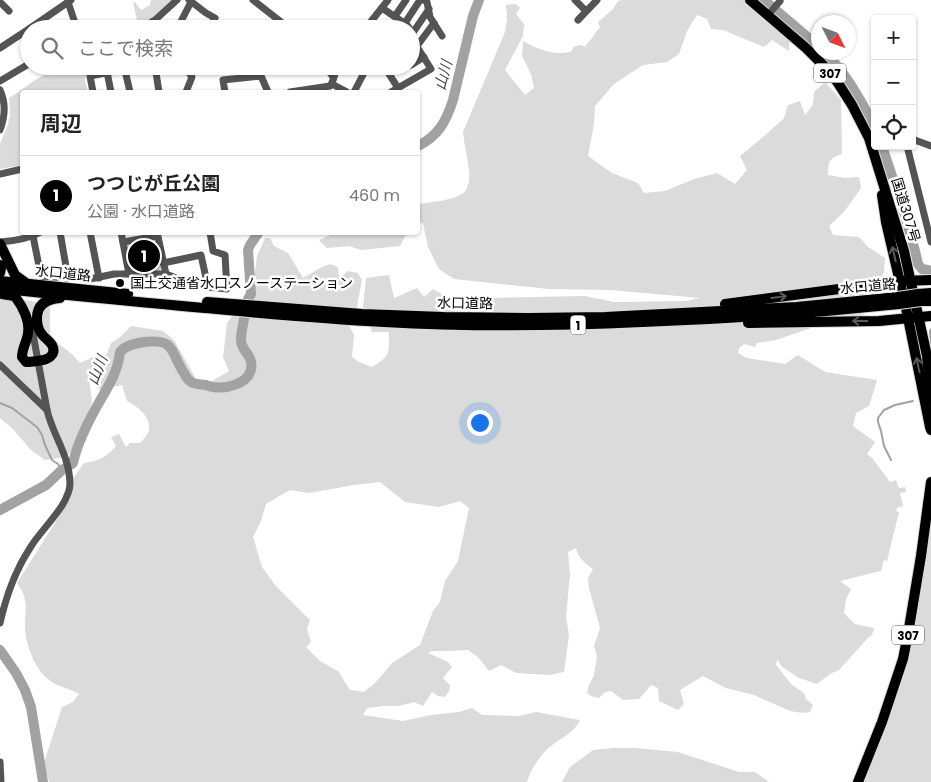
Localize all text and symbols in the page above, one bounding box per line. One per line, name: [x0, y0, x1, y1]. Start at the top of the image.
north arrow: [811, 15, 856, 60]
map controls: [871, 15, 916, 150]
button: +: [871, 15, 916, 60]
search box: [20, 20, 420, 75]
icon: search: [38, 34, 66, 62]
text: ここで検索: [78, 35, 173, 62]
water label: 山川: [429, 56, 458, 92]
button: −: [871, 60, 916, 105]
road number: 307: [814, 64, 846, 82]
button: locate: [871, 105, 916, 150]
text: 周辺: [40, 109, 82, 138]
text: つつじが丘公園: [87, 170, 220, 197]
street label: 国道307号: [887, 175, 925, 245]
text: 1: [53, 184, 59, 207]
text: 460 m: [349, 184, 400, 207]
text: 公園 · 水口道路: [87, 200, 195, 223]
pin: 1: [128, 237, 160, 275]
one-way arrow: [889, 246, 898, 262]
street label: 水口道路: [34, 260, 92, 286]
place label: 国土交通省水口スノーステーション: [130, 273, 353, 293]
street label: 水口道路: [839, 274, 897, 298]
marker: 国土交通省水口スノーステーション: [114, 277, 126, 289]
one-way arrow: [771, 292, 787, 302]
street label: 水口道路: [437, 293, 493, 313]
road number: 1: [570, 316, 586, 334]
one-way arrow: [852, 316, 868, 326]
water label: 山川: [82, 350, 113, 388]
one-way arrow: [913, 357, 922, 373]
your location: [467, 410, 493, 436]
road number: 307: [892, 626, 924, 644]

